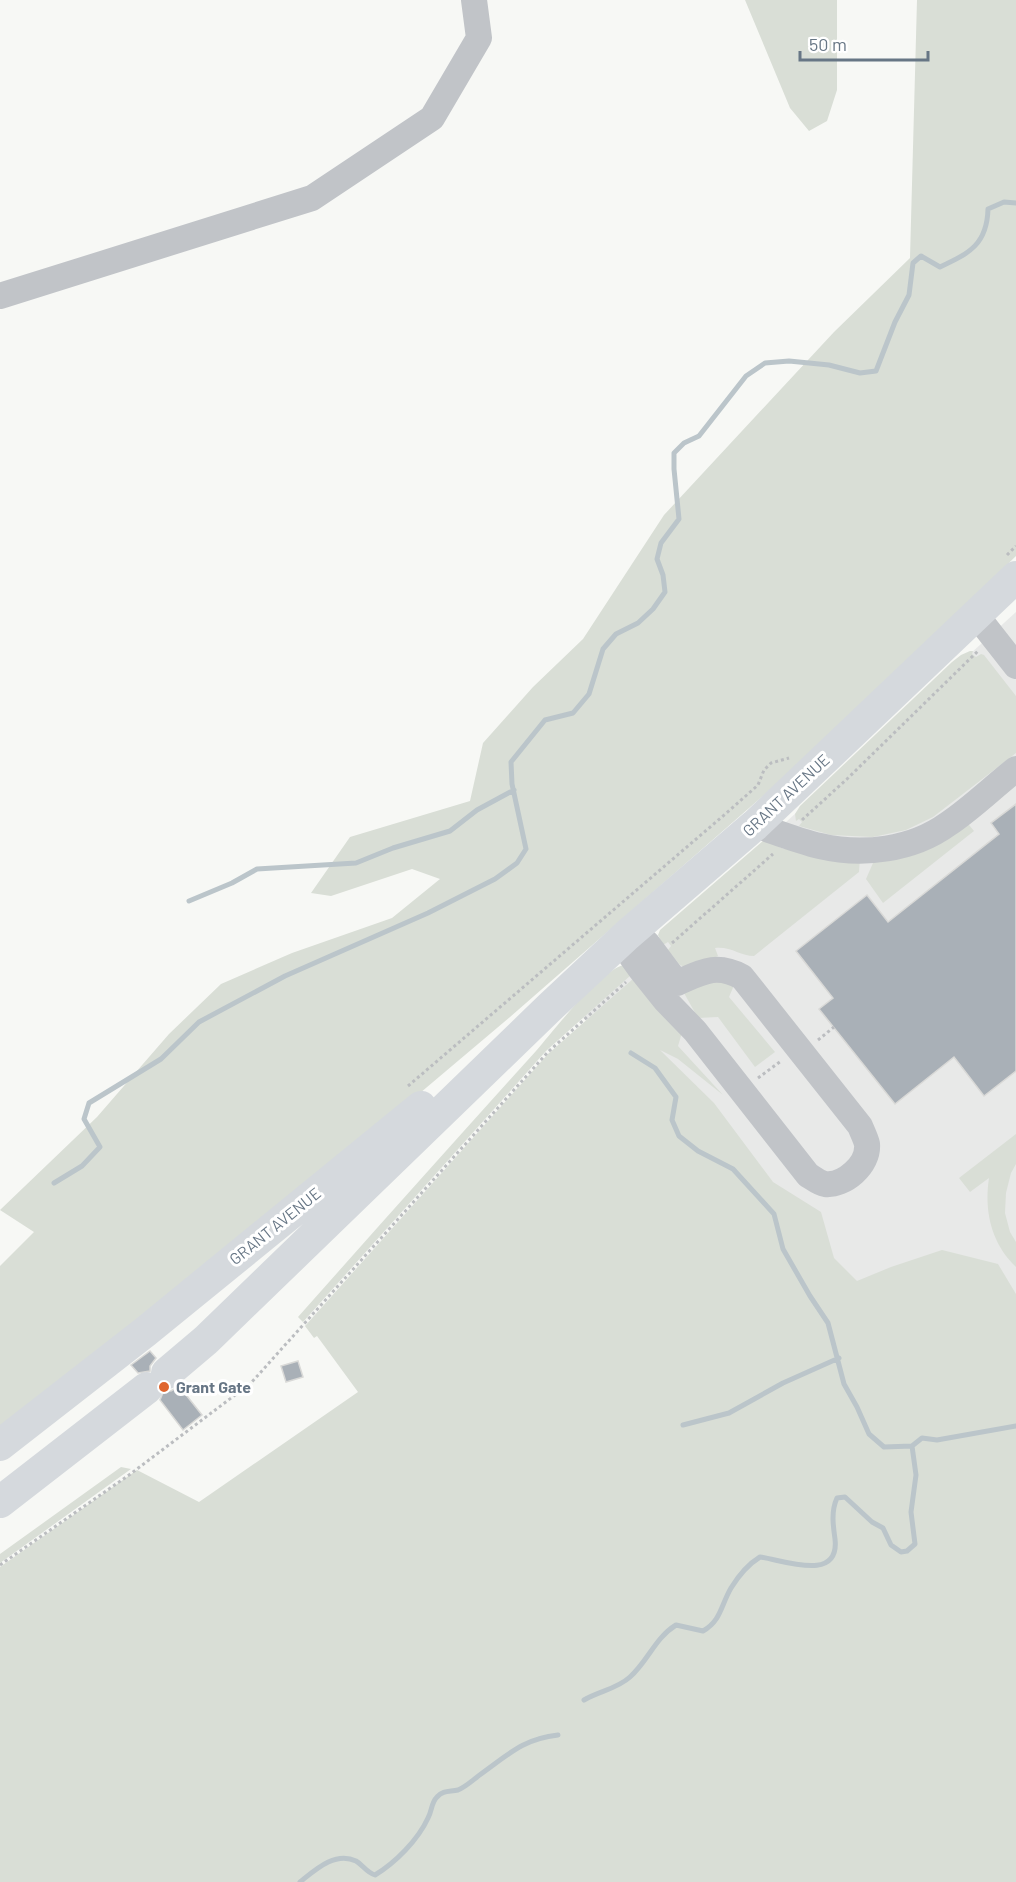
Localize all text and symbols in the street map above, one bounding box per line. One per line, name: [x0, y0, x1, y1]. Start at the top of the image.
scale bar: [800, 24, 928, 62]
text: 50 m: [809, 33, 847, 55]
street label: GRANT AVENUE: [738, 750, 833, 840]
street label: GRANT AVENUE: [225, 1183, 324, 1268]
place label: Grant Gate: [176, 1377, 251, 1396]
marker: Grant Gate: [157, 1380, 171, 1394]

